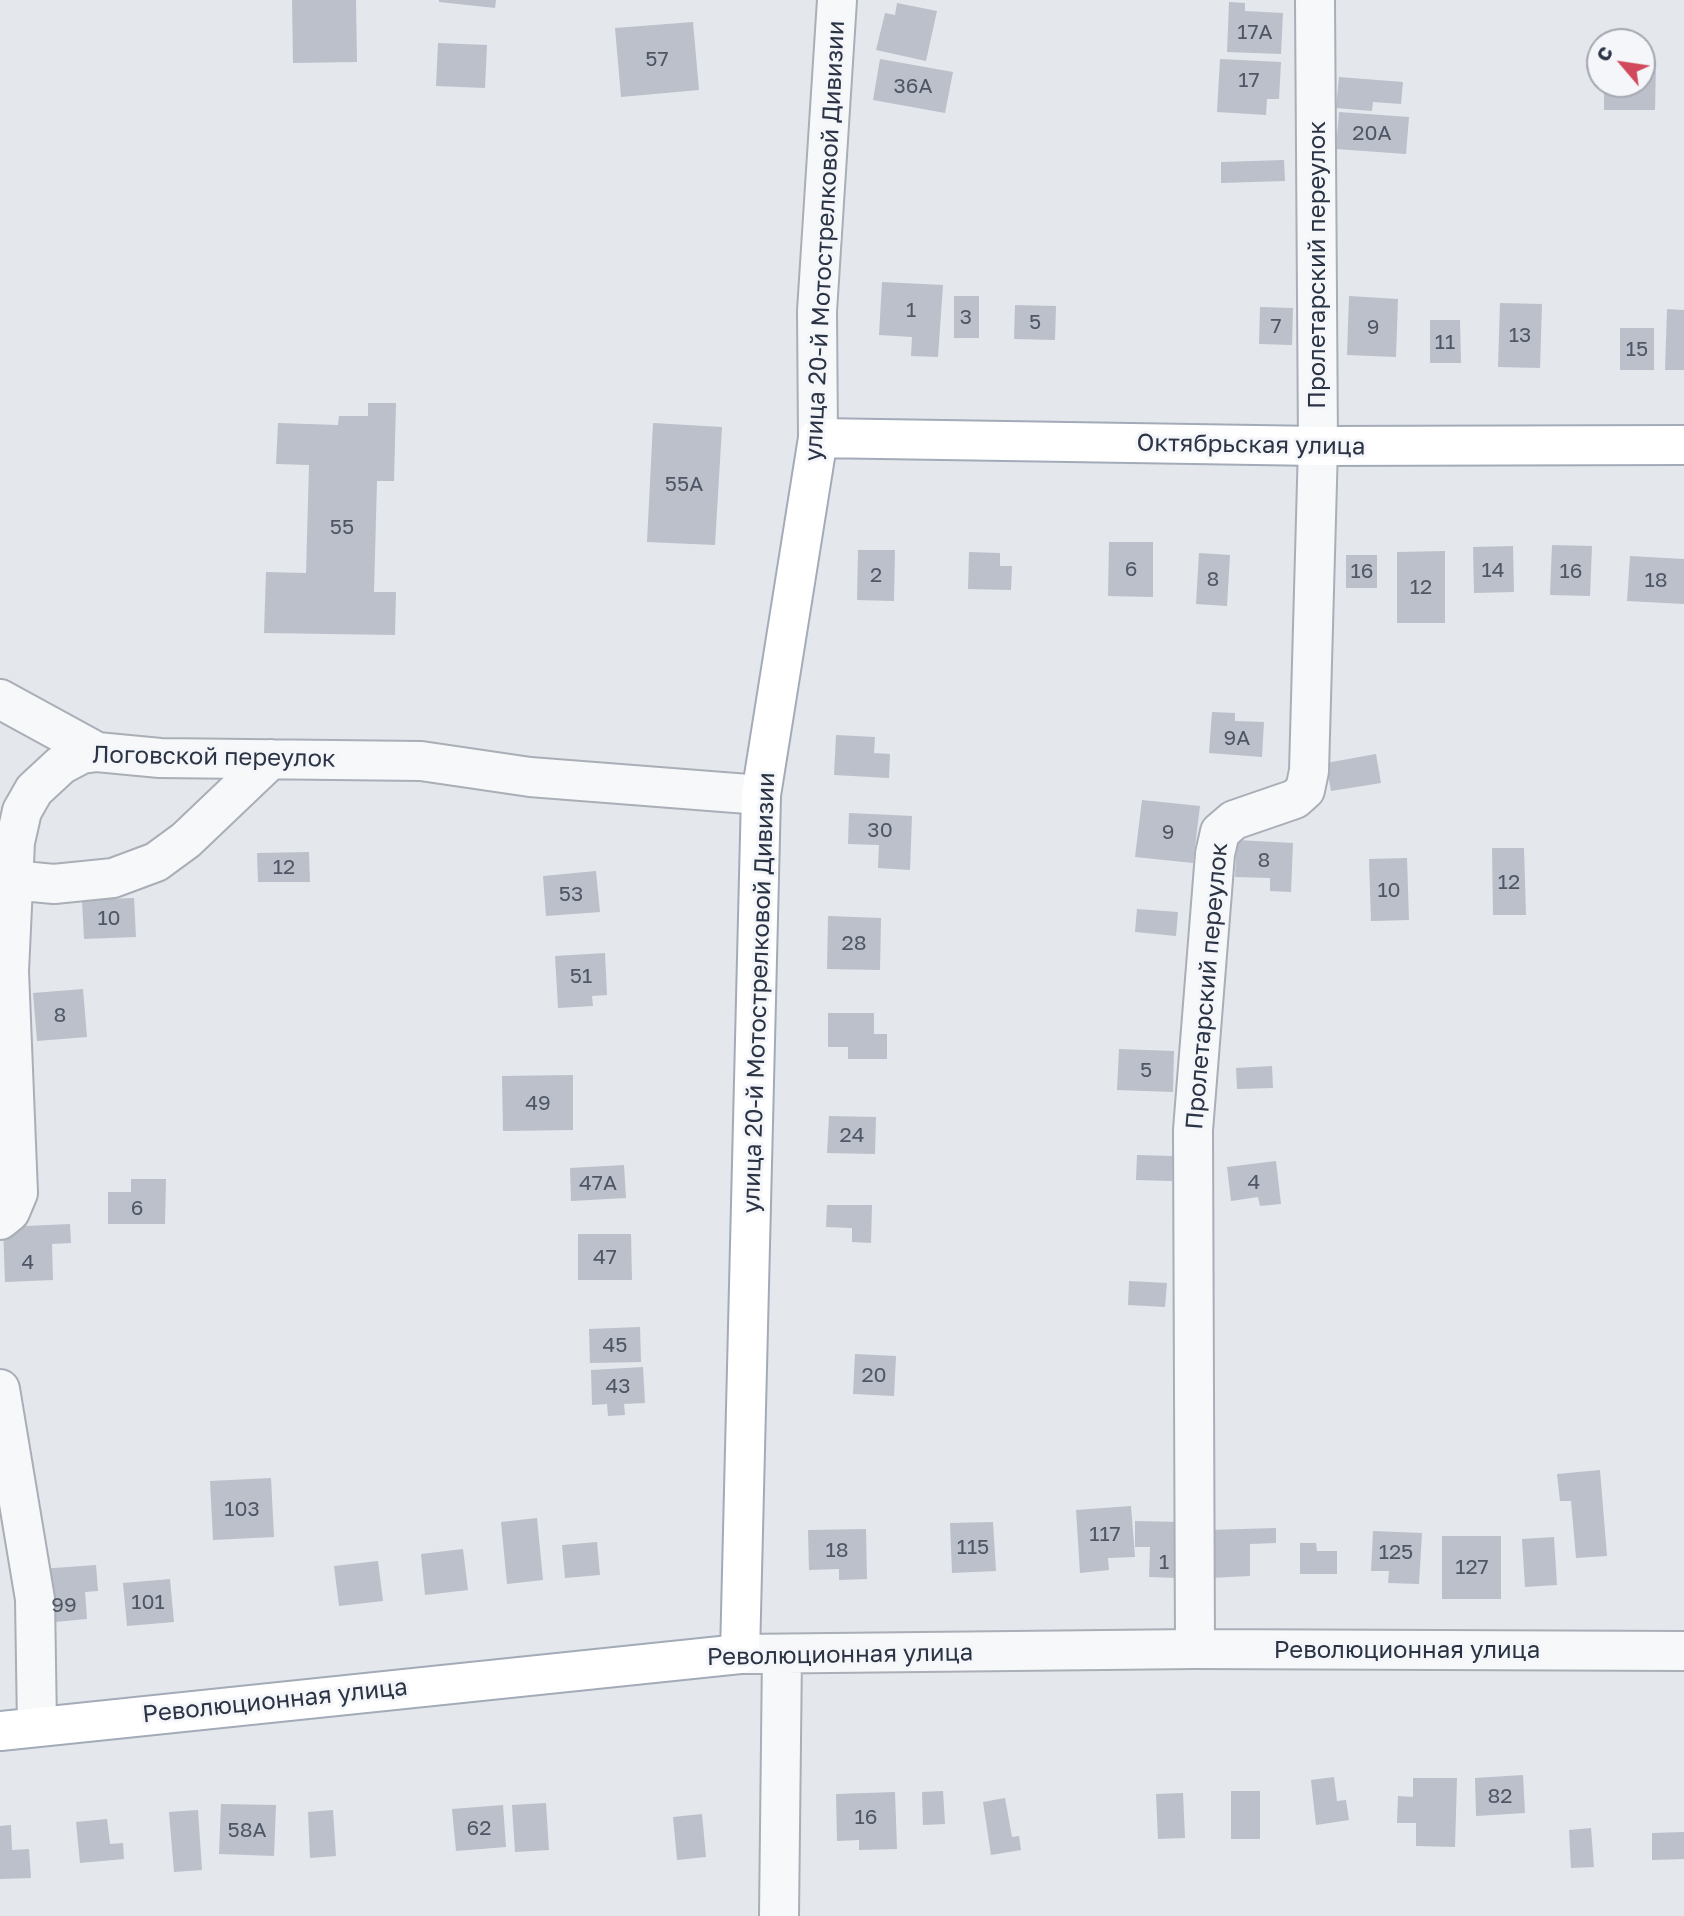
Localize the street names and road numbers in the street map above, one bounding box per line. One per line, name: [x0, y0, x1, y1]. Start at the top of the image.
street label: улица 20-й Мотострелковой Дивизии: [799, 20, 851, 462]
street label: Пролетарский переулок: [1303, 121, 1331, 409]
street label: Октябрьская улица: [1136, 429, 1366, 461]
street label: Логовской переулок: [92, 740, 336, 774]
street label: улица 20-й Мотострелковой Дивизии: [737, 772, 781, 1214]
street label: Пролетарский переулок: [1180, 841, 1234, 1131]
street label: Революционная улица: [1274, 1636, 1540, 1664]
street label: Революционная улица: [707, 1638, 973, 1672]
street label: Революционная улица: [141, 1673, 409, 1729]

